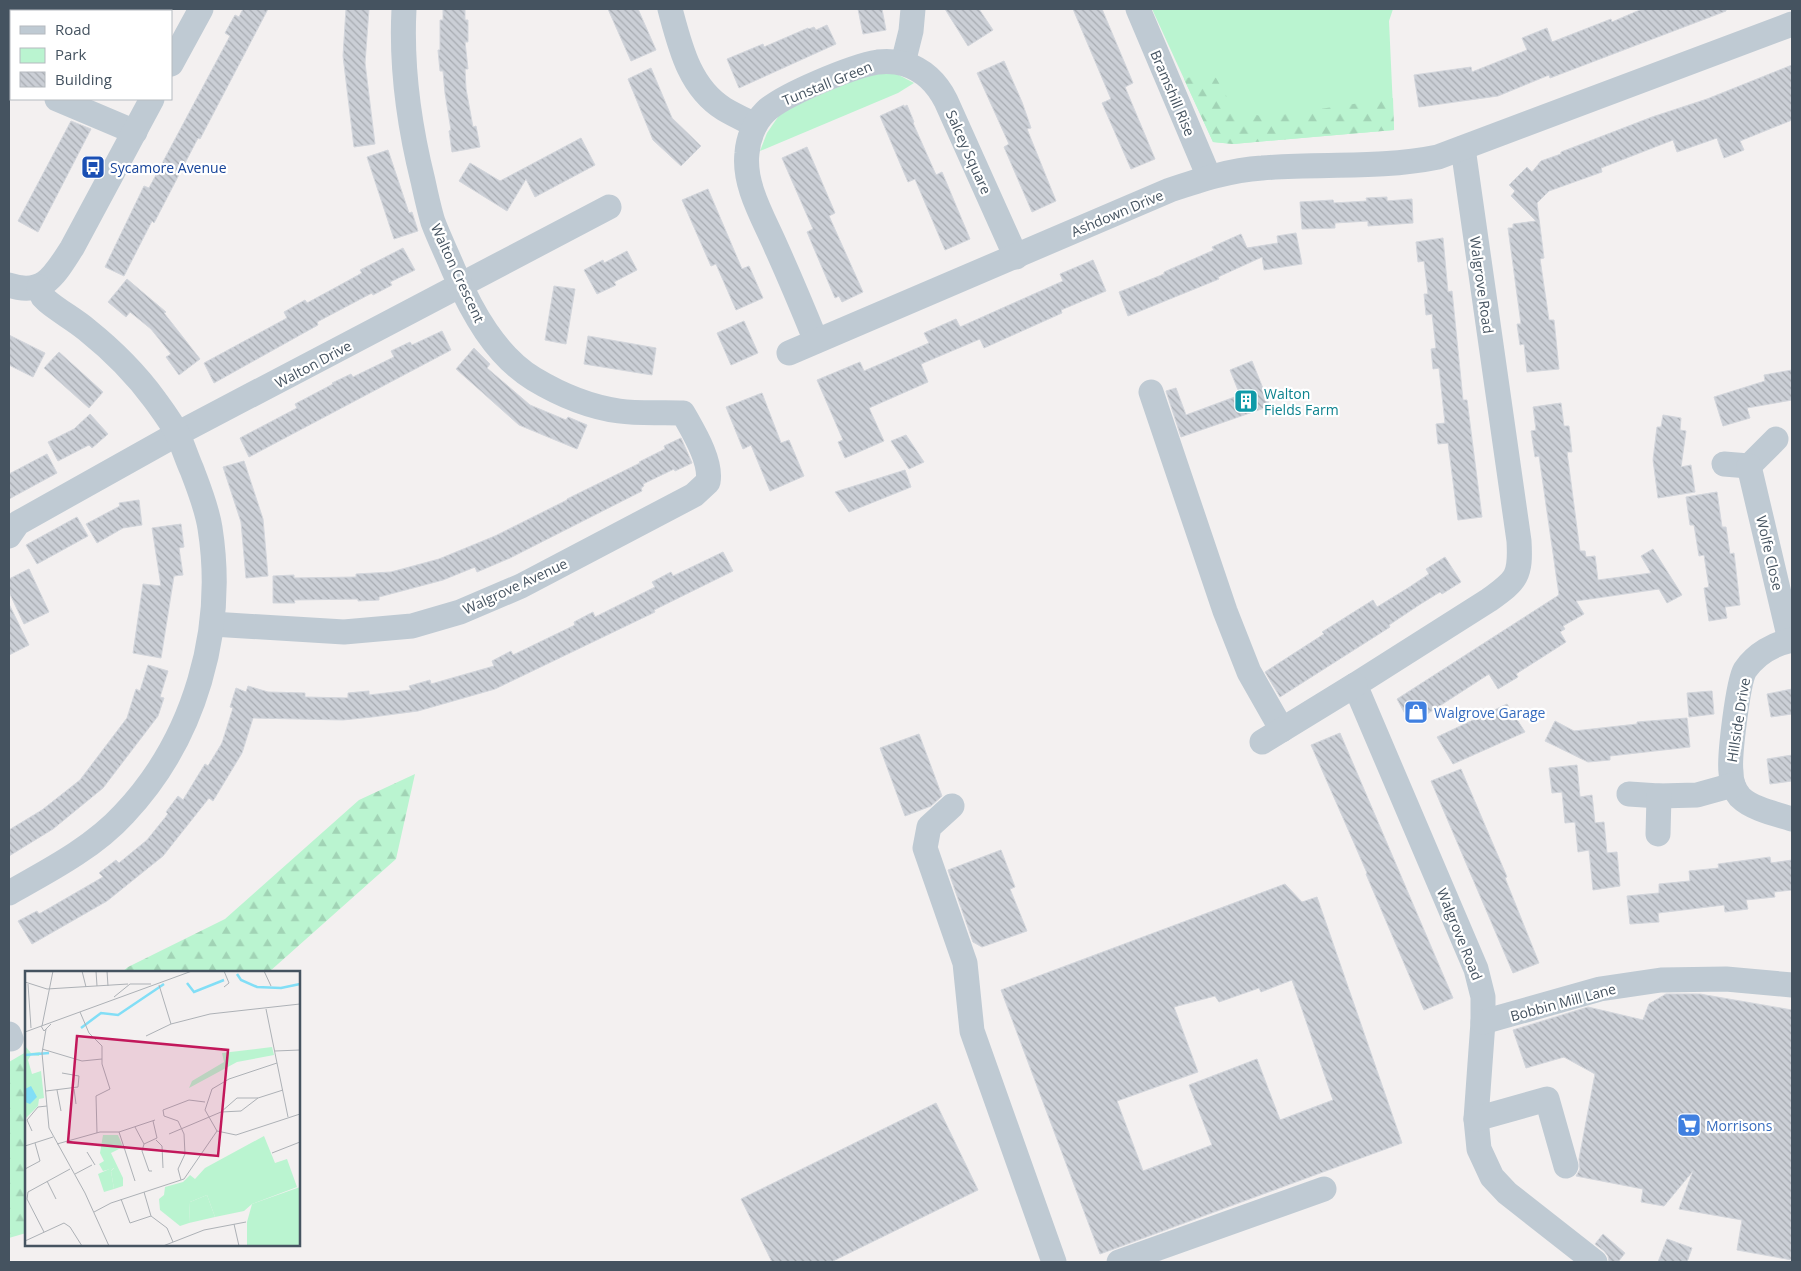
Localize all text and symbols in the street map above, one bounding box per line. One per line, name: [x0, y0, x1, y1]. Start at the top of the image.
legend: [10, 10, 172, 100]
text: Road: [55, 19, 91, 39]
text: Park: [55, 44, 86, 64]
street label: Bramshill Rise: [1146, 47, 1200, 139]
street label: Tunstall Green: [779, 56, 875, 110]
text: Building: [55, 69, 112, 89]
street label: Salcey Square: [942, 107, 996, 197]
bus stop icon: Sycamore Avenue: [80, 154, 106, 180]
place label: Sycamore Avenue: [110, 158, 227, 177]
street label: Ashdown Drive: [1068, 185, 1166, 241]
street label: Walton Crescent: [427, 220, 489, 326]
street label: Walgrove Road: [1466, 235, 1498, 335]
street label: Walton Drive: [271, 336, 355, 392]
place label: Walton Fields Farm: [1264, 384, 1339, 419]
building icon: Walton Fields Farm: [1233, 388, 1259, 414]
street label: Wolfe Close: [1752, 514, 1788, 592]
street label: Walgrove Avenue: [460, 553, 570, 619]
street label: Hillside Drive: [1722, 676, 1754, 764]
shop icon: Walgrove Garage: [1403, 699, 1429, 725]
place label: Walgrove Garage: [1434, 703, 1546, 722]
street label: Walgrove Road: [1433, 885, 1487, 983]
inset map: [25, 971, 300, 1246]
street label: Bobbin Mill Lane: [1508, 979, 1618, 1025]
supermarket icon: Morrisons: [1676, 1112, 1702, 1138]
place label: Morrisons: [1706, 1116, 1773, 1135]

